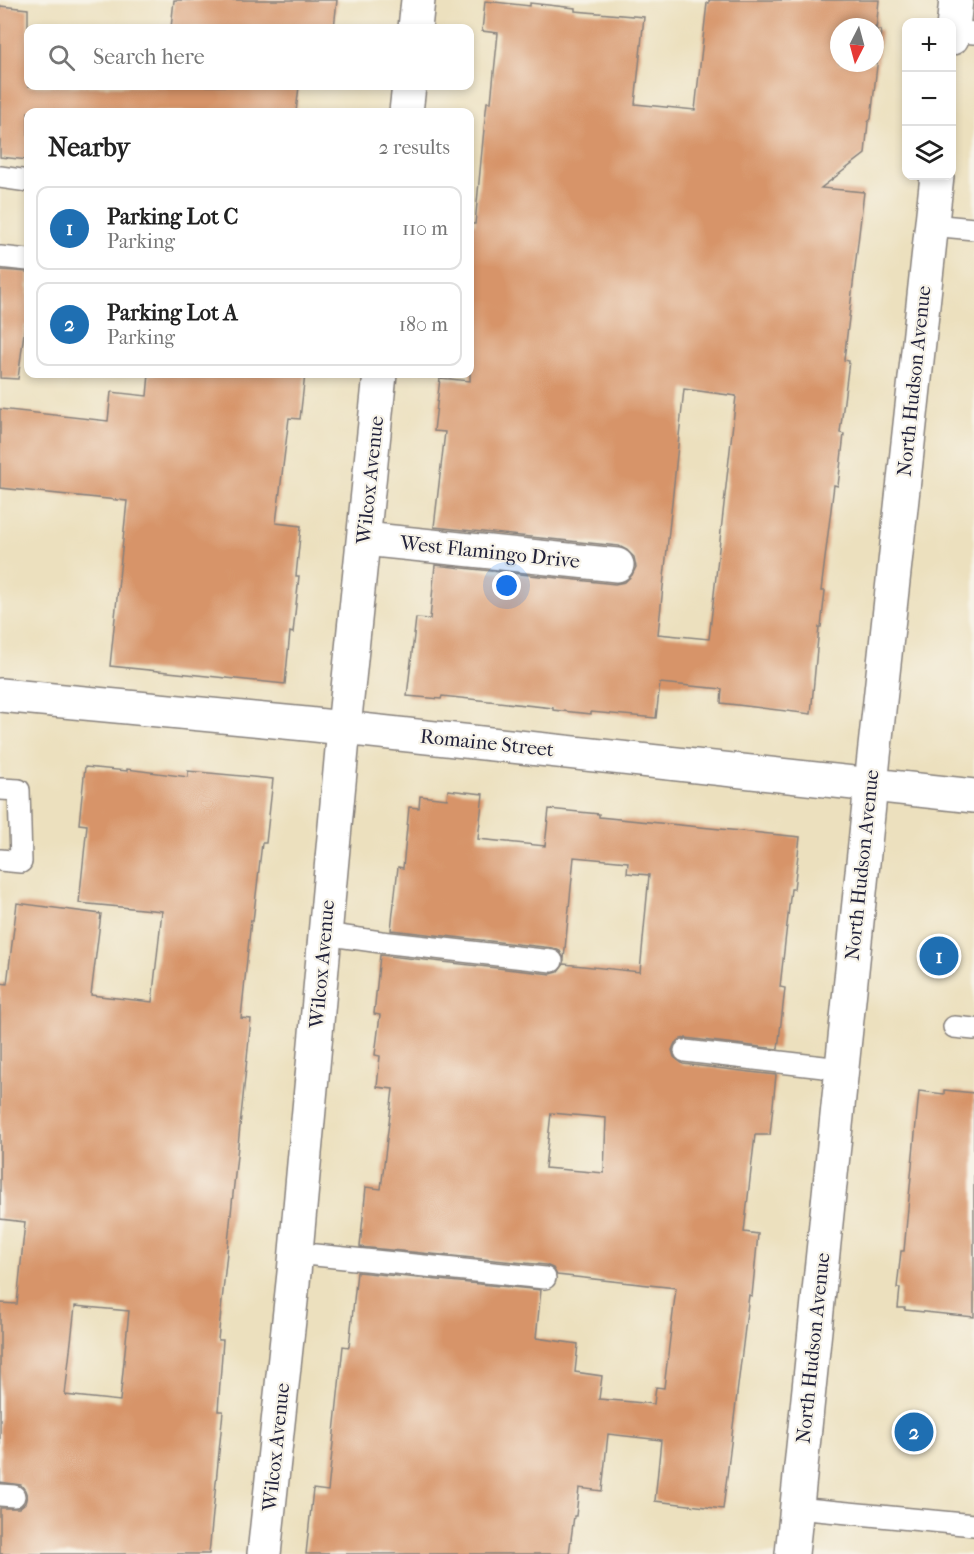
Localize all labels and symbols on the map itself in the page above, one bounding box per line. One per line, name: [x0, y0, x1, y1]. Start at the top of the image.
north arrow: [830, 18, 884, 72]
street label: North Hudson Avenue: [893, 284, 935, 478]
street label: Wilcox Avenue: [352, 415, 388, 546]
street label: West Flamingo Drive: [398, 531, 581, 573]
your location: [492, 571, 521, 600]
street label: Romaine Street: [419, 725, 555, 761]
street label: North Hudson Avenue: [841, 768, 883, 962]
street label: Wilcox Avenue: [305, 899, 339, 1030]
pin: 1: [920, 934, 958, 978]
street label: North Hudson Avenue: [792, 1251, 834, 1445]
street label: Wilcox Avenue: [258, 1382, 294, 1513]
pin: 2: [894, 1410, 934, 1454]

